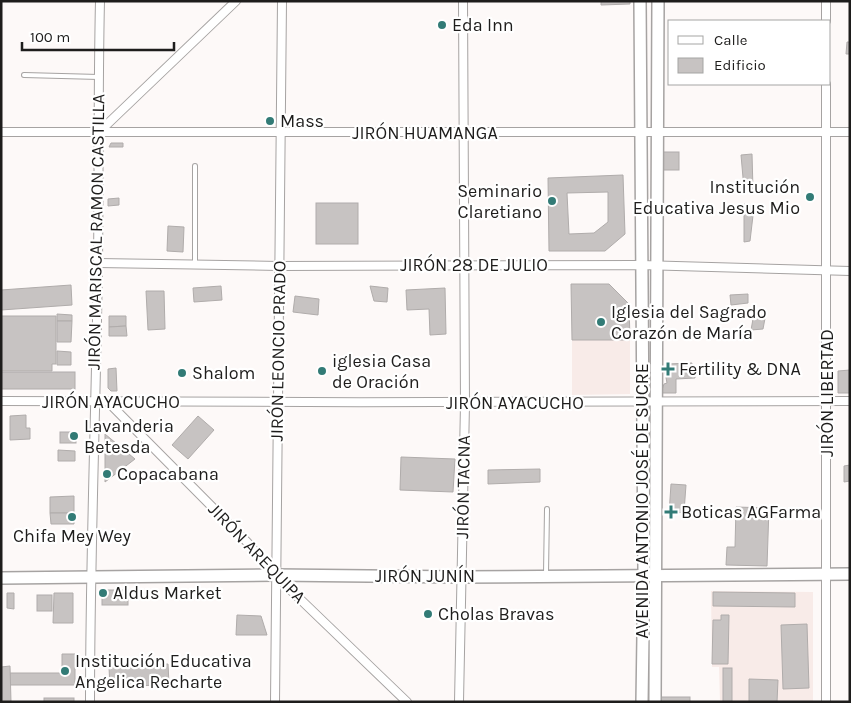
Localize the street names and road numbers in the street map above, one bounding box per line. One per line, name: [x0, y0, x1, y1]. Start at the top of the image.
street label: JIRÓN MARISCAL RAMON CASTILLA: [82, 94, 109, 370]
street label: JIRÓN HUAMANGA: [352, 121, 498, 144]
street label: JIRÓN 28 DE JULIO: [400, 253, 548, 276]
street label: JIRÓN LEONCIO PRADO: [264, 260, 291, 442]
street label: JIRÓN LIBERTAD: [815, 329, 838, 457]
street label: AVENIDA ANTONIO JOSÉ DE SUCRE: [630, 363, 653, 639]
street label: JIRÓN AYACUCHO: [42, 390, 180, 413]
street label: JIRÓN AYACUCHO: [446, 391, 584, 414]
street label: JIRÓN TACNA: [450, 435, 475, 539]
street label: JIRÓN AREQUIPA: [204, 497, 311, 608]
street label: JIRÓN JUNÍN: [375, 564, 475, 587]

